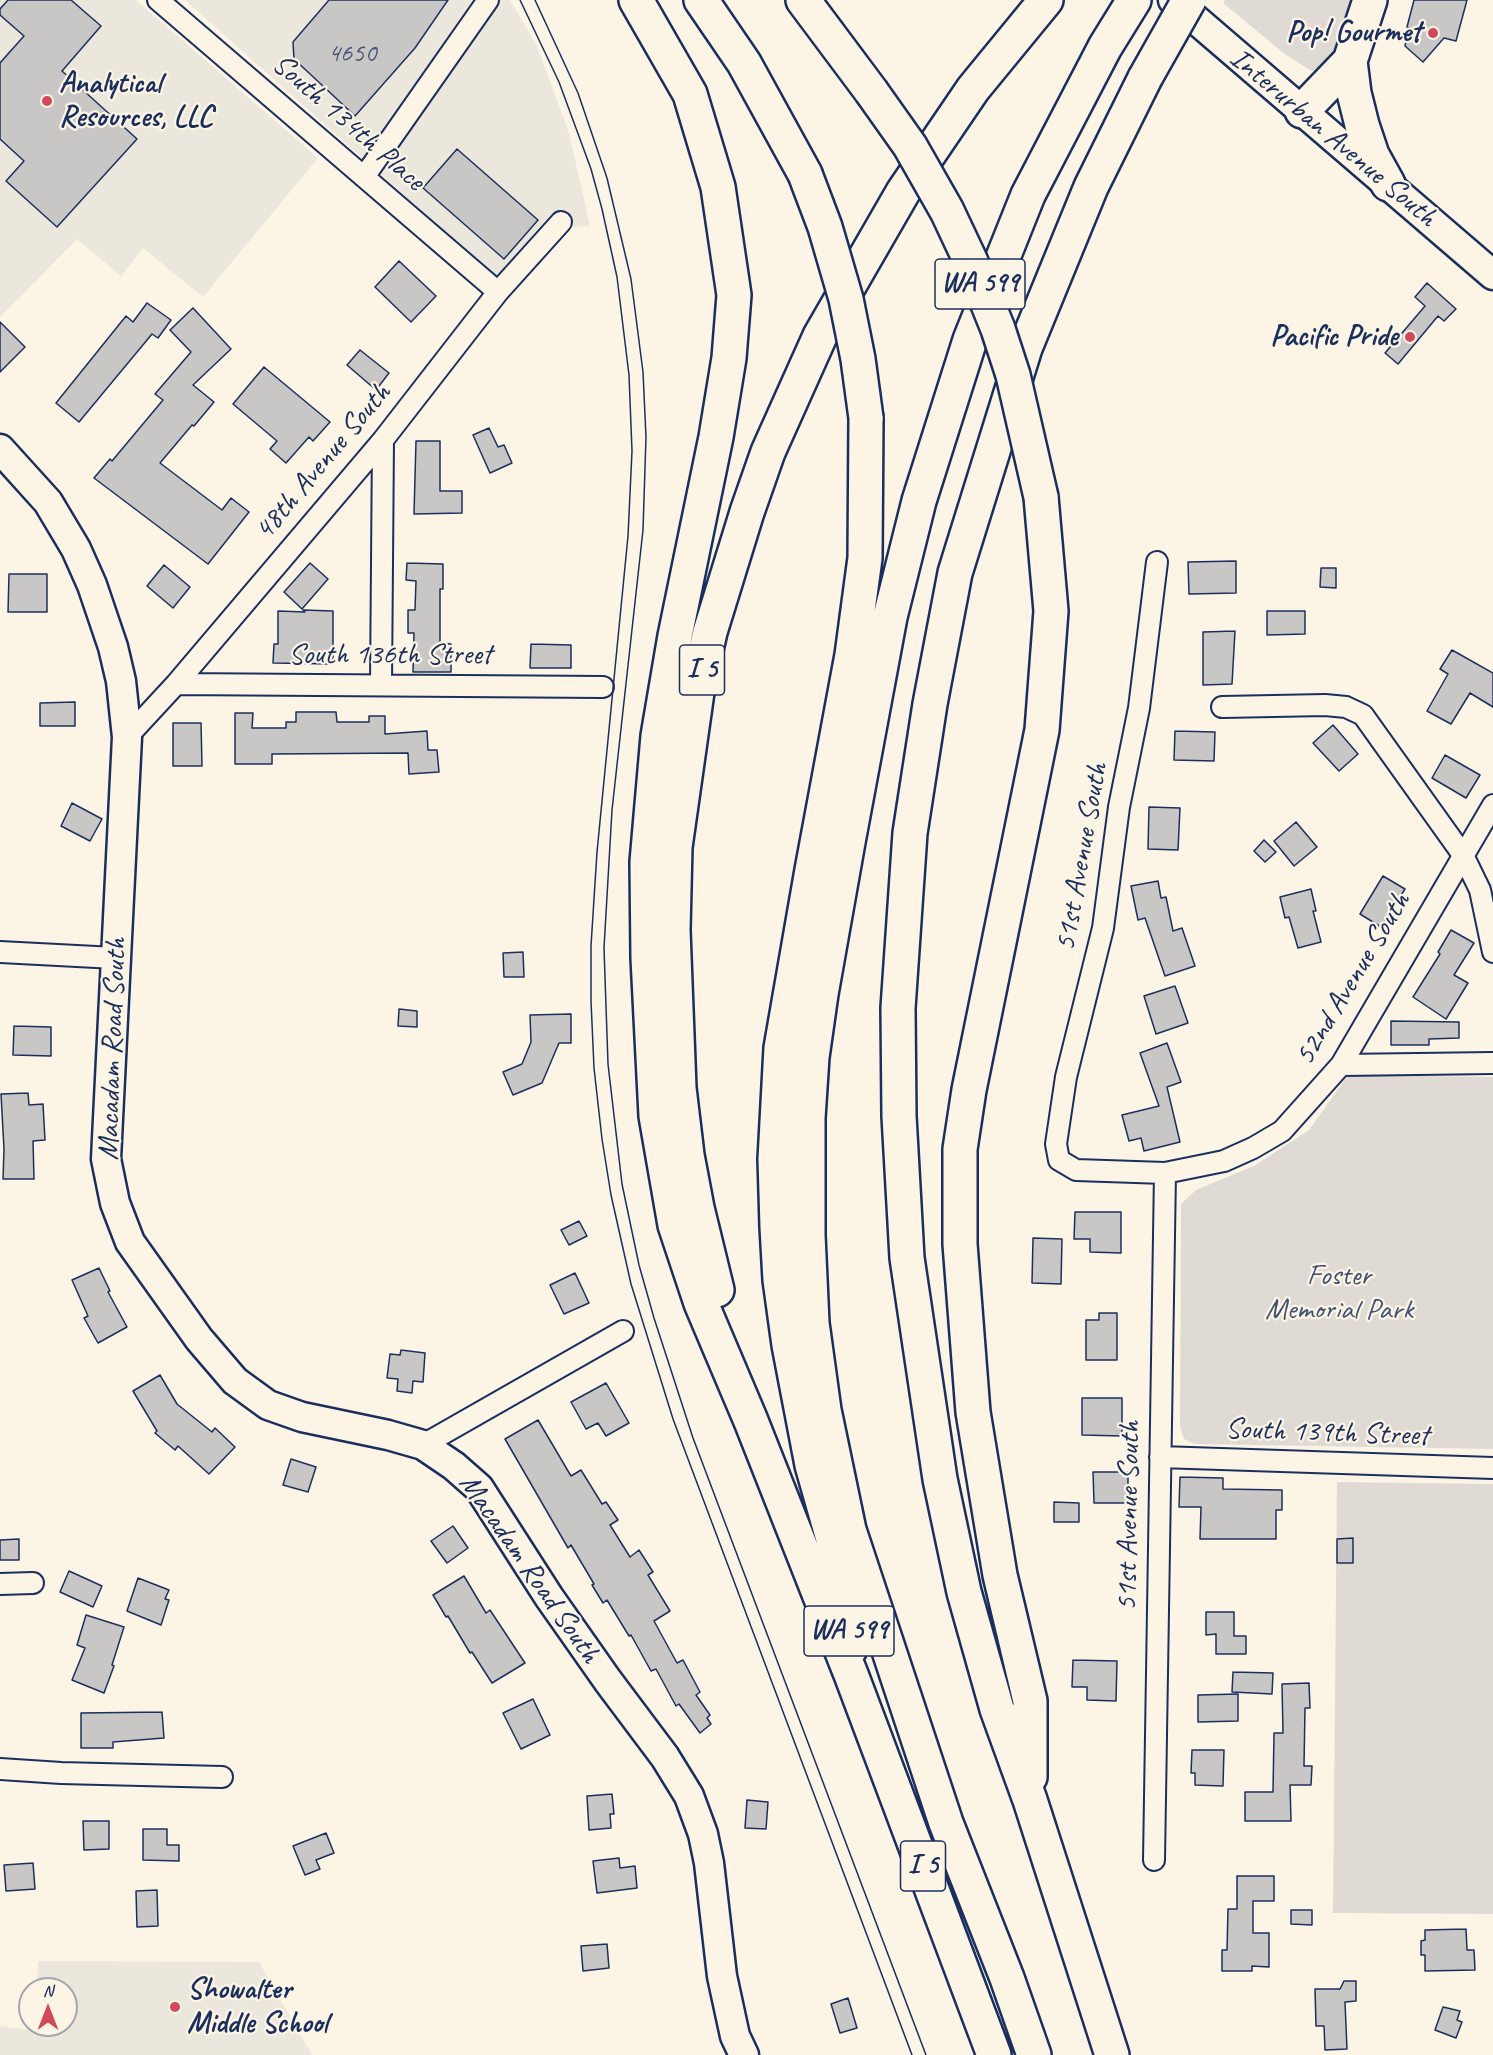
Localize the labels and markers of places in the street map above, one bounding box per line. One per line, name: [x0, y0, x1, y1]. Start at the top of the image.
place label: Pop! Gourmet: [1286, 15, 1421, 51]
marker: Pop! Gourmet: [1426, 26, 1440, 40]
place label: Analytical Resources, LLC: [59, 66, 213, 136]
marker: Analytical Resources, LLC: [40, 94, 54, 108]
place label: Pacific Pride: [1270, 319, 1398, 355]
marker: Pacific Pride: [1403, 330, 1417, 344]
place label: Showalter Middle School: [187, 1972, 328, 2042]
marker: Showalter Middle School: [168, 2000, 182, 2014]

